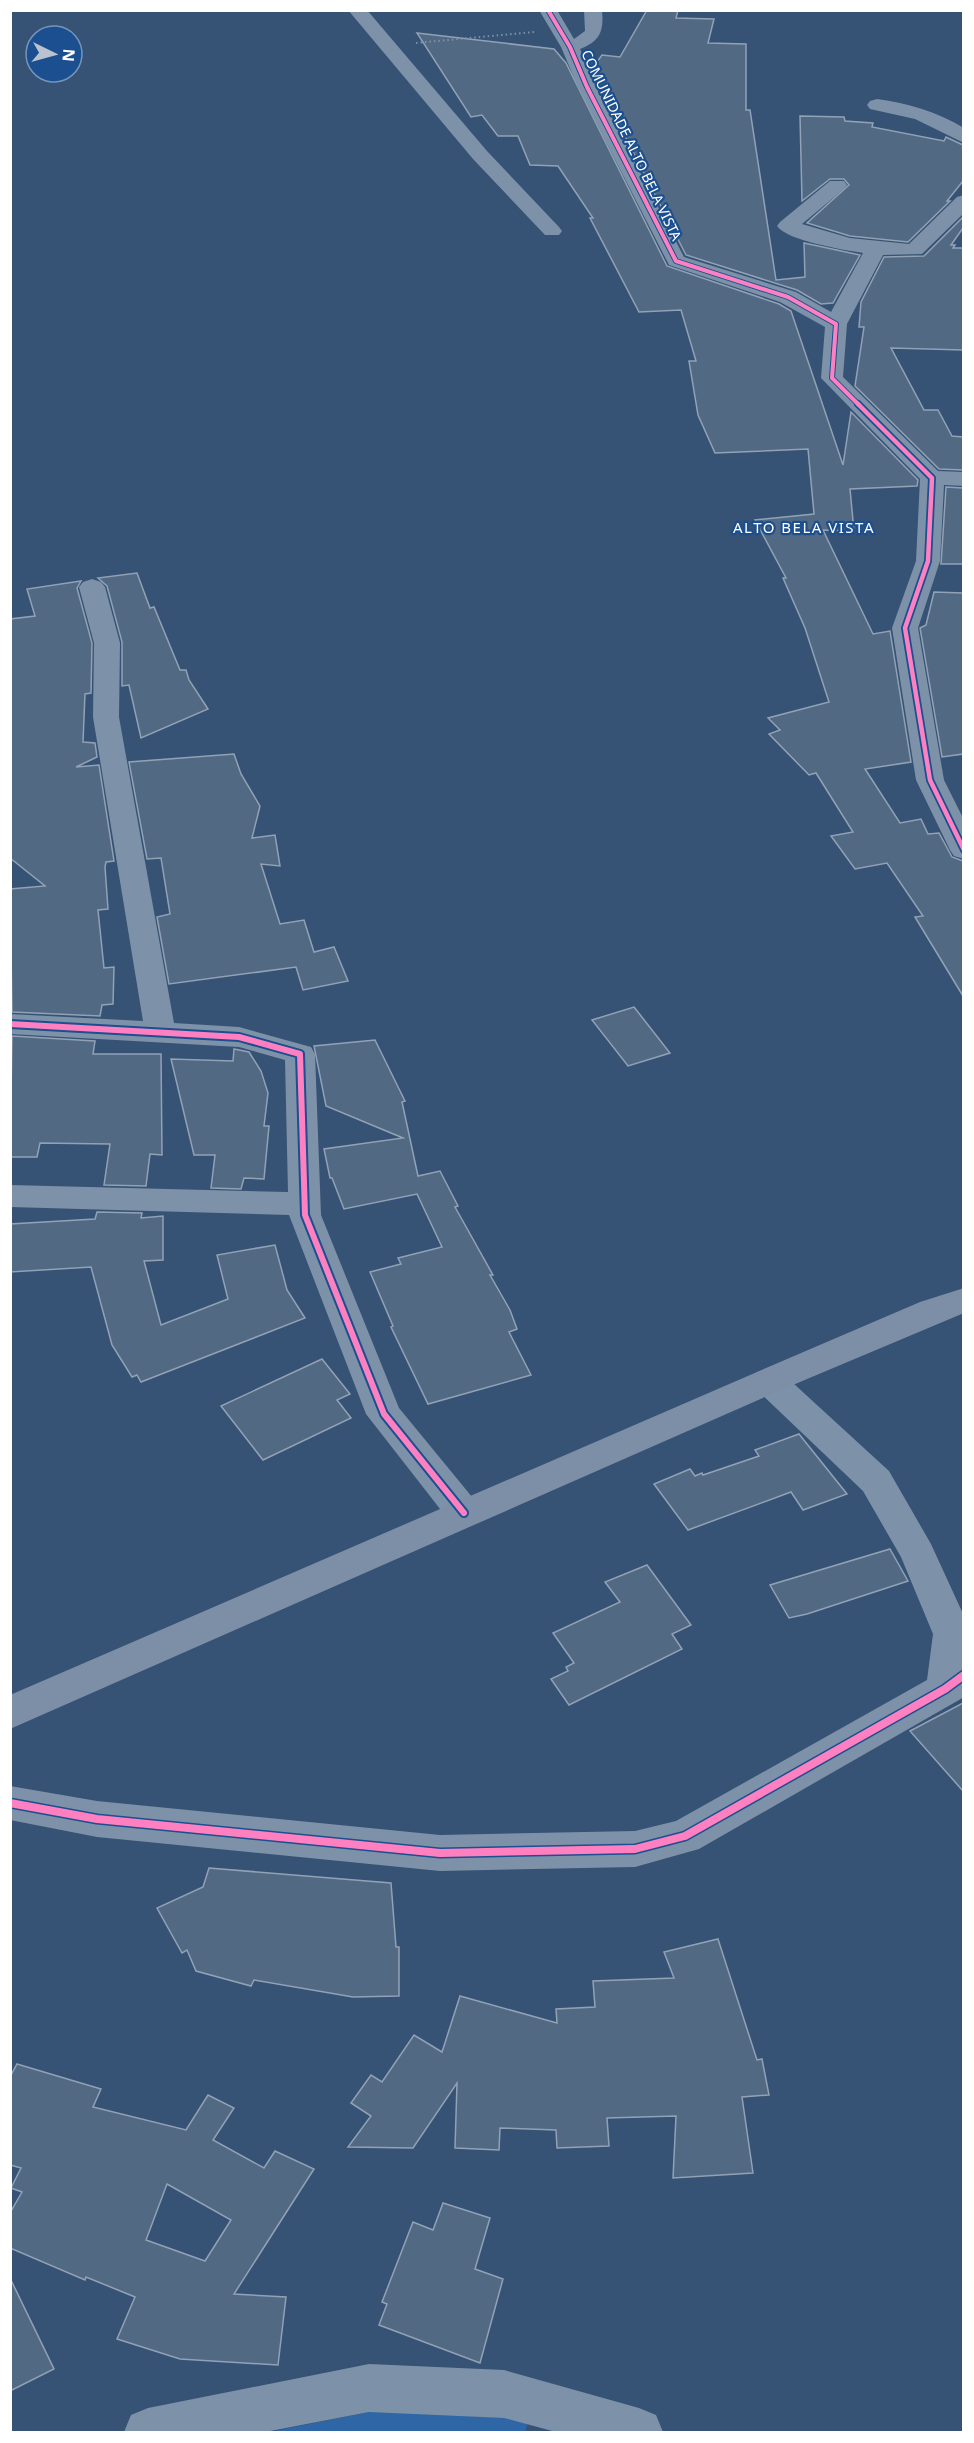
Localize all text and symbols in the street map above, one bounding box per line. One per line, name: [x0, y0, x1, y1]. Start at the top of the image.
north arrow: [24, 24, 84, 84]
street label: COMUNIDADE ALTO BELA VISTA: [577, 47, 687, 243]
text: N: [57, 48, 80, 63]
district label: ALTO BELA VISTA: [733, 517, 875, 537]

